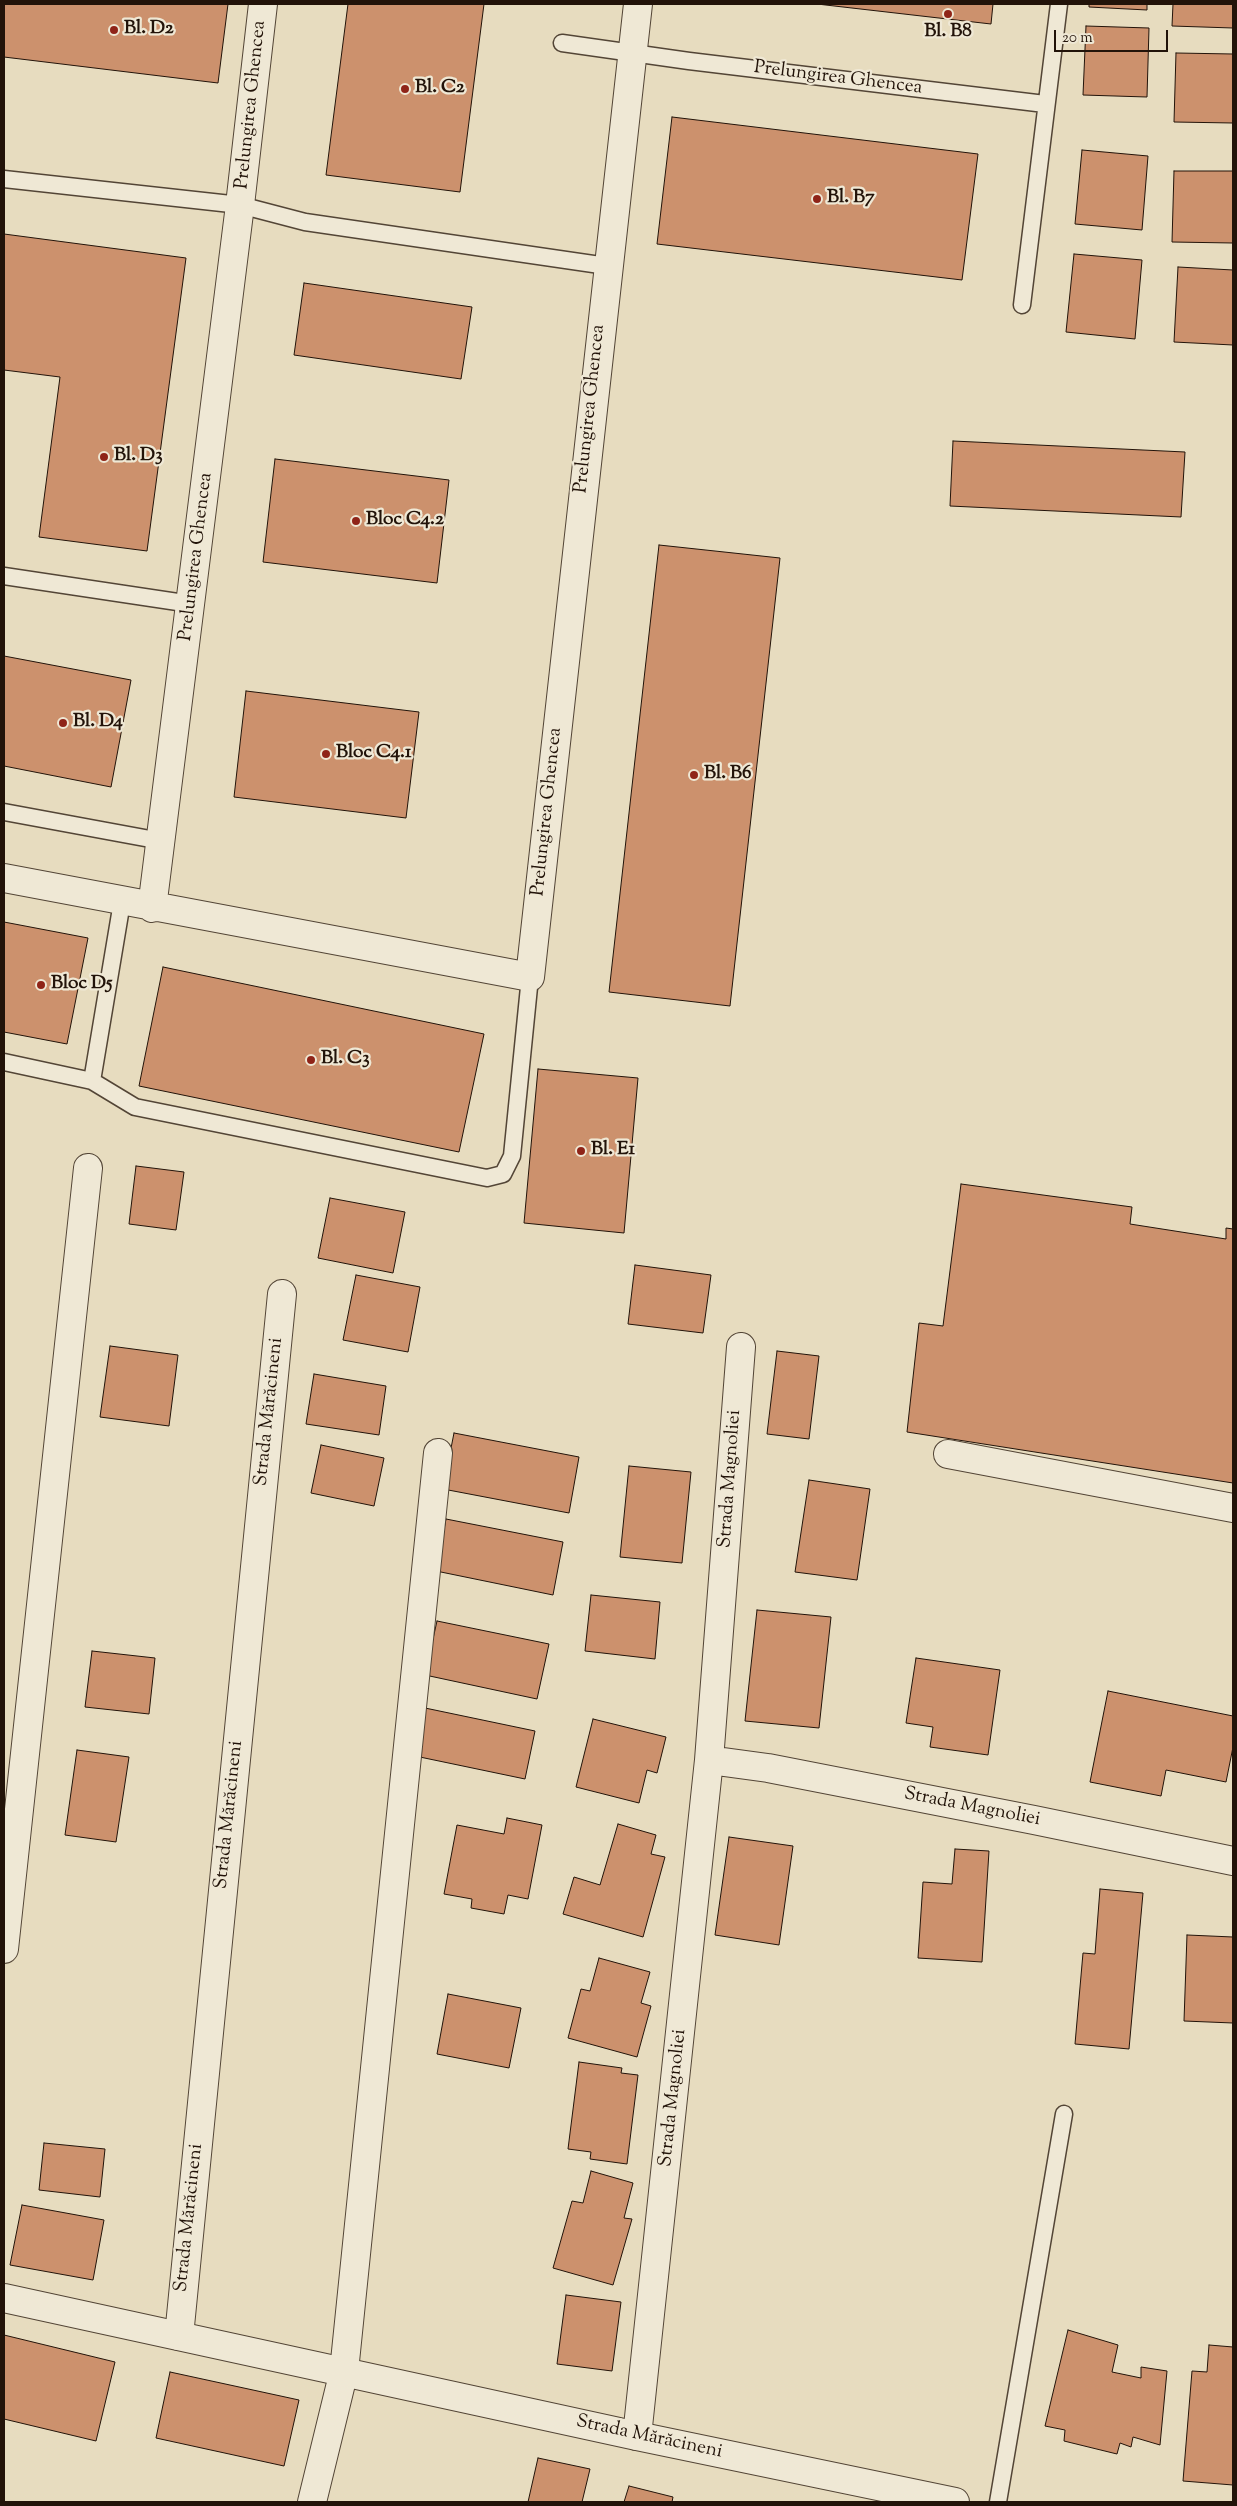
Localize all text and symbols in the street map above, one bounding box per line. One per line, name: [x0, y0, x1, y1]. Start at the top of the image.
marker: Bl. B8: [942, 8, 954, 20]
place label: Bl. D2: [124, 19, 174, 41]
street label: Prelungirea Ghencea: [232, 20, 272, 190]
scale bar: [1057, 20, 1171, 52]
place label: Bl. B8: [924, 22, 972, 44]
marker: Bl. D2: [108, 24, 120, 36]
text: 20 m: [1062, 28, 1093, 49]
street label: Prelungirea Ghencea: [753, 57, 923, 101]
place label: Bl. C2: [415, 78, 465, 100]
marker: Bl. C2: [399, 83, 411, 95]
place label: Bl. B7: [827, 188, 874, 210]
marker: Bl. B7: [811, 193, 823, 205]
street label: Prelungirea Ghencea: [571, 324, 611, 494]
place label: Bl. D3: [114, 446, 163, 468]
marker: Bl. D3: [98, 451, 110, 463]
street label: Prelungirea Ghencea: [175, 472, 219, 642]
place label: Bloc C4.2: [366, 510, 444, 532]
marker: Bloc C4.2: [350, 515, 362, 527]
place label: Bl. D4: [73, 712, 123, 734]
marker: Bl. D4: [57, 717, 69, 729]
street label: Prelungirea Ghencea: [528, 727, 568, 897]
place label: Bloc C4.1: [336, 743, 411, 765]
marker: Bloc C4.1: [320, 748, 332, 760]
place label: Bl. B6: [704, 764, 751, 786]
marker: Bl. B6: [688, 769, 700, 781]
place label: Bloc D5: [51, 974, 113, 996]
marker: Bloc D5: [35, 979, 47, 991]
place label: Bl. C3: [321, 1049, 370, 1071]
marker: Bl. C3: [305, 1054, 317, 1066]
place label: Bl. E1: [591, 1140, 635, 1162]
marker: Bl. E1: [575, 1145, 587, 1157]
street label: Strada Mărăcineni: [251, 1337, 289, 1487]
street label: Strada Magnoliei: [715, 1409, 747, 1549]
street label: Strada Mărăcineni: [211, 1740, 249, 1890]
street label: Strada Magnoliei: [902, 1784, 1042, 1832]
street label: Strada Magnoliei: [655, 2028, 693, 2168]
street label: Strada Mărăcineni: [171, 2143, 209, 2293]
street label: Strada Mărăcineni: [574, 2411, 724, 2465]

